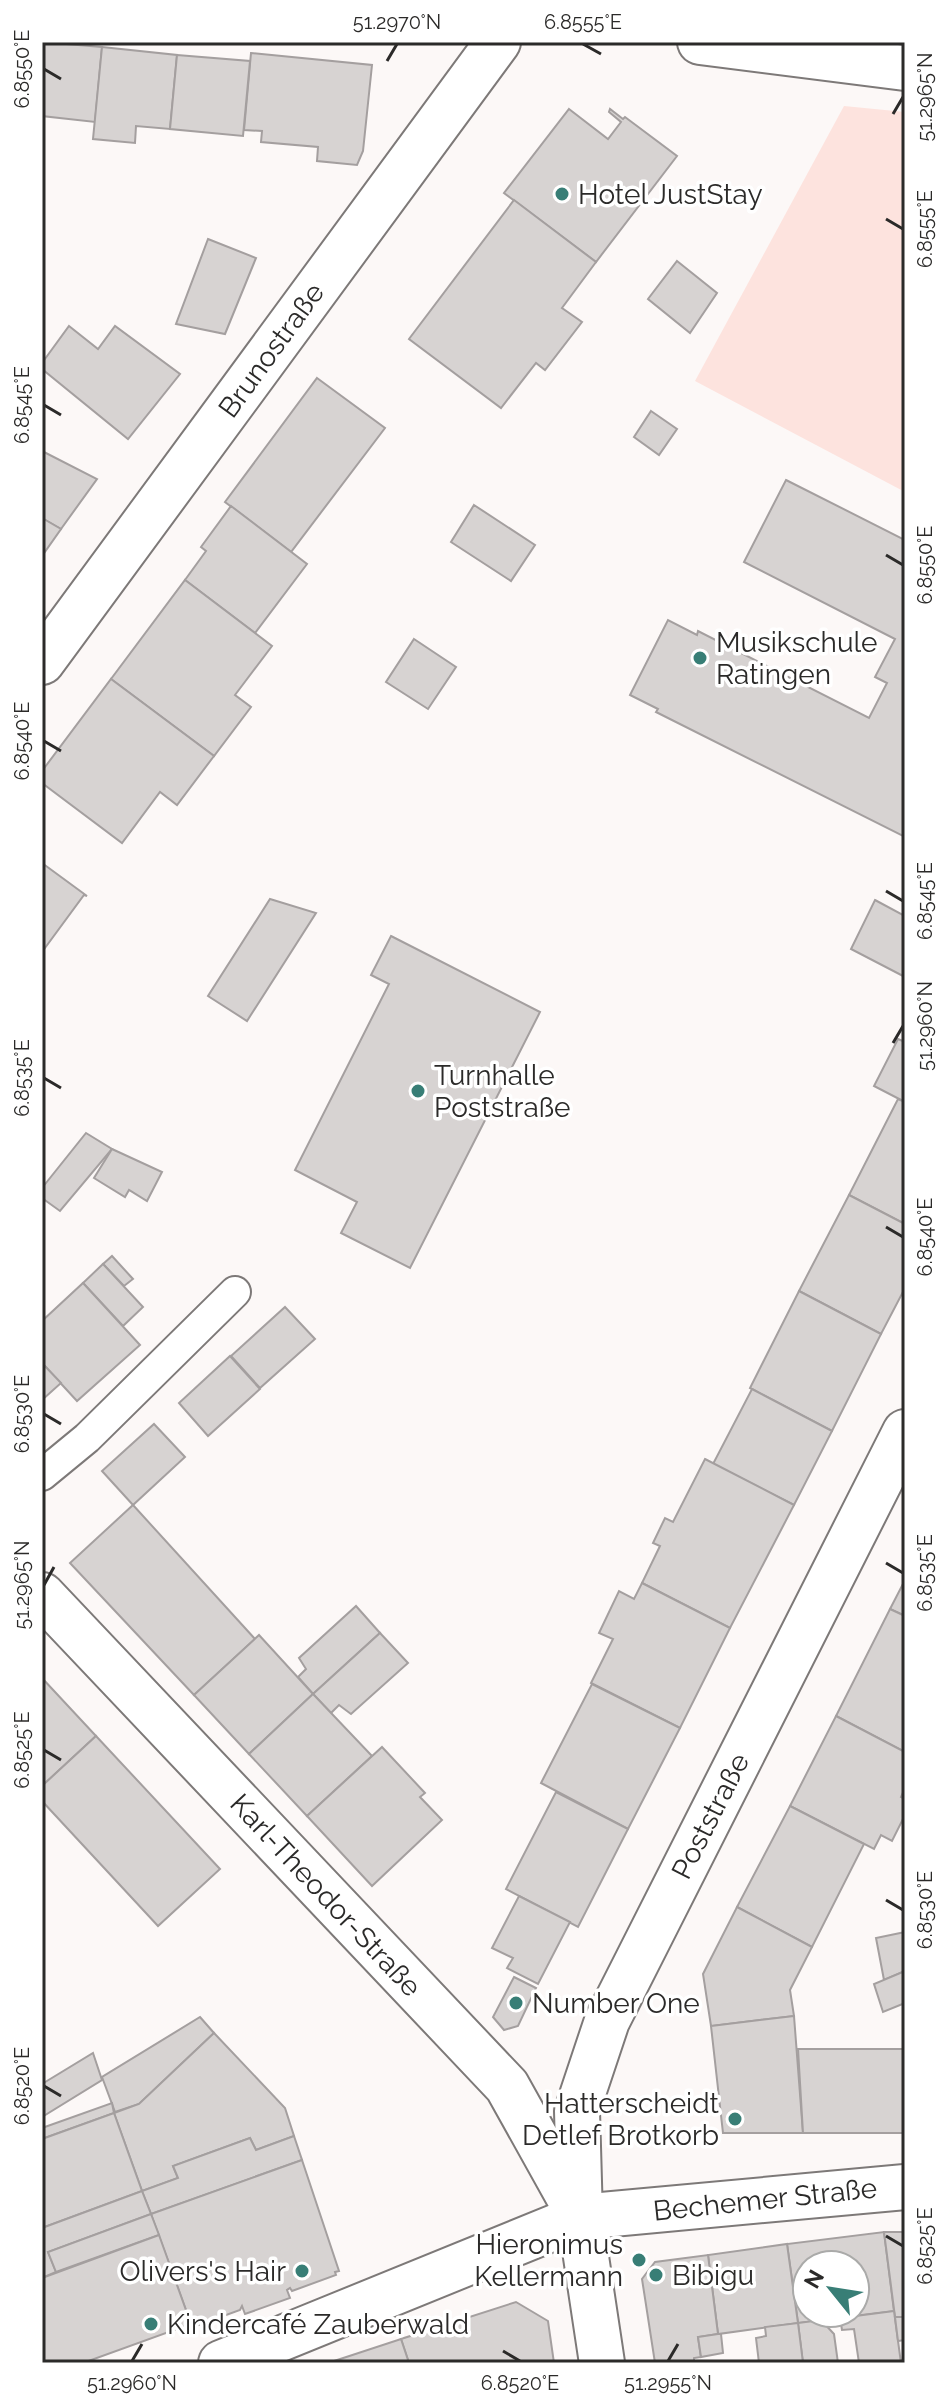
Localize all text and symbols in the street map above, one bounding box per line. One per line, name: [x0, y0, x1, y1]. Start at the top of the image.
text: 51.2970°N: [353, 10, 441, 34]
text: 6.8555°E: [544, 10, 622, 34]
text: 6.8550°E: [10, 30, 34, 108]
text: 51.2965°N: [913, 52, 937, 142]
place label: Hotel JustStay: [578, 178, 763, 211]
marker: Hotel JustStay: [553, 185, 571, 203]
text: 6.8555°E: [913, 190, 937, 268]
street label: Brunostraße: [212, 277, 331, 424]
text: 6.8545°E: [10, 366, 34, 444]
text: 6.8550°E: [913, 526, 937, 604]
place label: Musikschule Ratingen: [716, 626, 878, 691]
marker: Musikschule Ratingen: [691, 649, 709, 667]
text: 6.8540°E: [10, 702, 34, 780]
text: 6.8545°E: [913, 862, 937, 940]
text: 51.2960°N: [913, 981, 937, 1071]
text: 6.8535°E: [10, 1039, 34, 1117]
place label: Turnhalle Poststraße: [434, 1059, 571, 1124]
marker: Turnhalle Poststraße: [409, 1082, 427, 1100]
text: 6.8540°E: [913, 1198, 937, 1276]
text: 6.8530°E: [10, 1375, 34, 1453]
text: 6.8535°E: [913, 1534, 937, 1612]
text: 51.2965°N: [10, 1540, 34, 1630]
text: 6.8525°E: [10, 1711, 34, 1789]
street label: Poststraße: [665, 1748, 756, 1885]
street label: Karl-Theodor-Straße: [223, 1787, 428, 2003]
text: 6.8530°E: [913, 1871, 937, 1949]
place label: Number One: [532, 1987, 700, 2020]
marker: Number One: [507, 1994, 525, 2012]
text: 6.8520°E: [10, 2047, 34, 2125]
place label: Hatterscheidt Detlef Brotkorb: [522, 2087, 720, 2152]
marker: Hatterscheidt Detlef Brotkorb: [726, 2110, 744, 2128]
street label: Bechemer Straße: [652, 2171, 879, 2228]
text: 6.8525°E: [913, 2207, 937, 2285]
place label: Hieronimus Kellermann: [474, 2228, 623, 2293]
north arrow: [791, 2249, 871, 2329]
marker: Hieronimus Kellermann: [630, 2251, 648, 2269]
place label: Olivers's Hair: [119, 2255, 286, 2288]
place label: Bibigu: [672, 2259, 754, 2292]
marker: Olivers's Hair: [293, 2262, 311, 2280]
text: N: [798, 2265, 829, 2293]
marker: Bibigu: [647, 2266, 665, 2284]
place label: Kindercafé Zauberwald: [167, 2308, 469, 2341]
marker: Kindercafé Zauberwald: [142, 2315, 160, 2333]
text: 51.2960°N: [87, 2371, 177, 2395]
text: 6.8520°E: [481, 2371, 559, 2395]
text: 51.2955°N: [624, 2371, 712, 2395]

